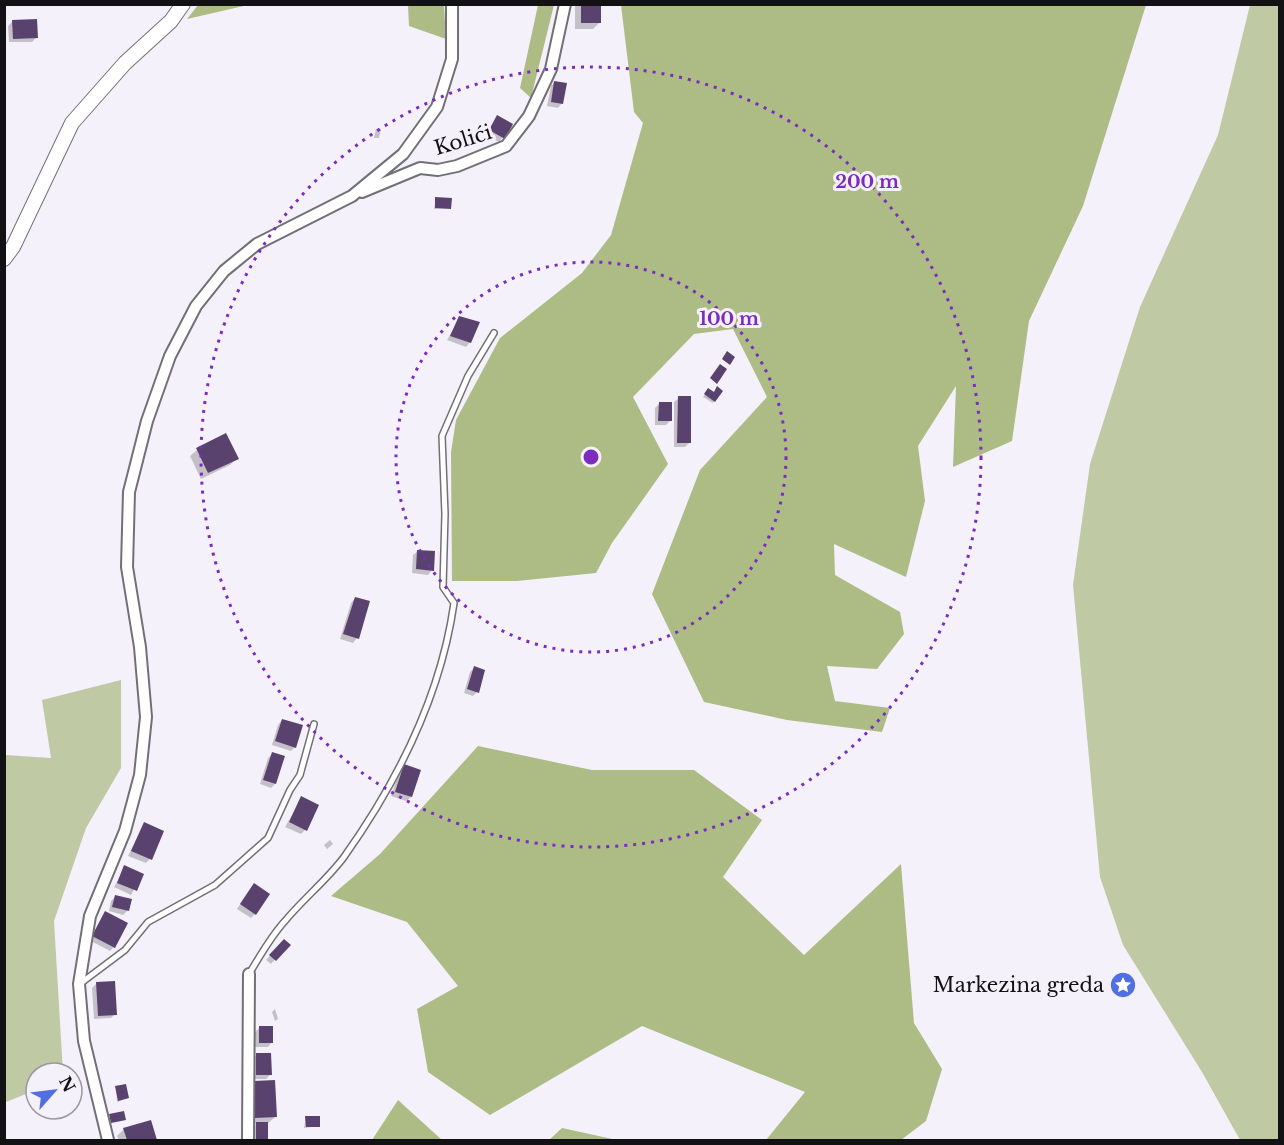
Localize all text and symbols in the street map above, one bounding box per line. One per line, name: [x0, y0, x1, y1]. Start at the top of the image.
street label: Kolići: [431, 120, 495, 160]
text: 200 m: [835, 171, 899, 193]
text: 100 m: [699, 308, 759, 330]
centre of rings: [581, 447, 601, 467]
place icon: Markezina greda: [1108, 970, 1138, 1000]
place label: Markezina greda: [933, 973, 1105, 997]
north arrow: [24, 1061, 84, 1121]
text: N: [55, 1073, 80, 1095]

